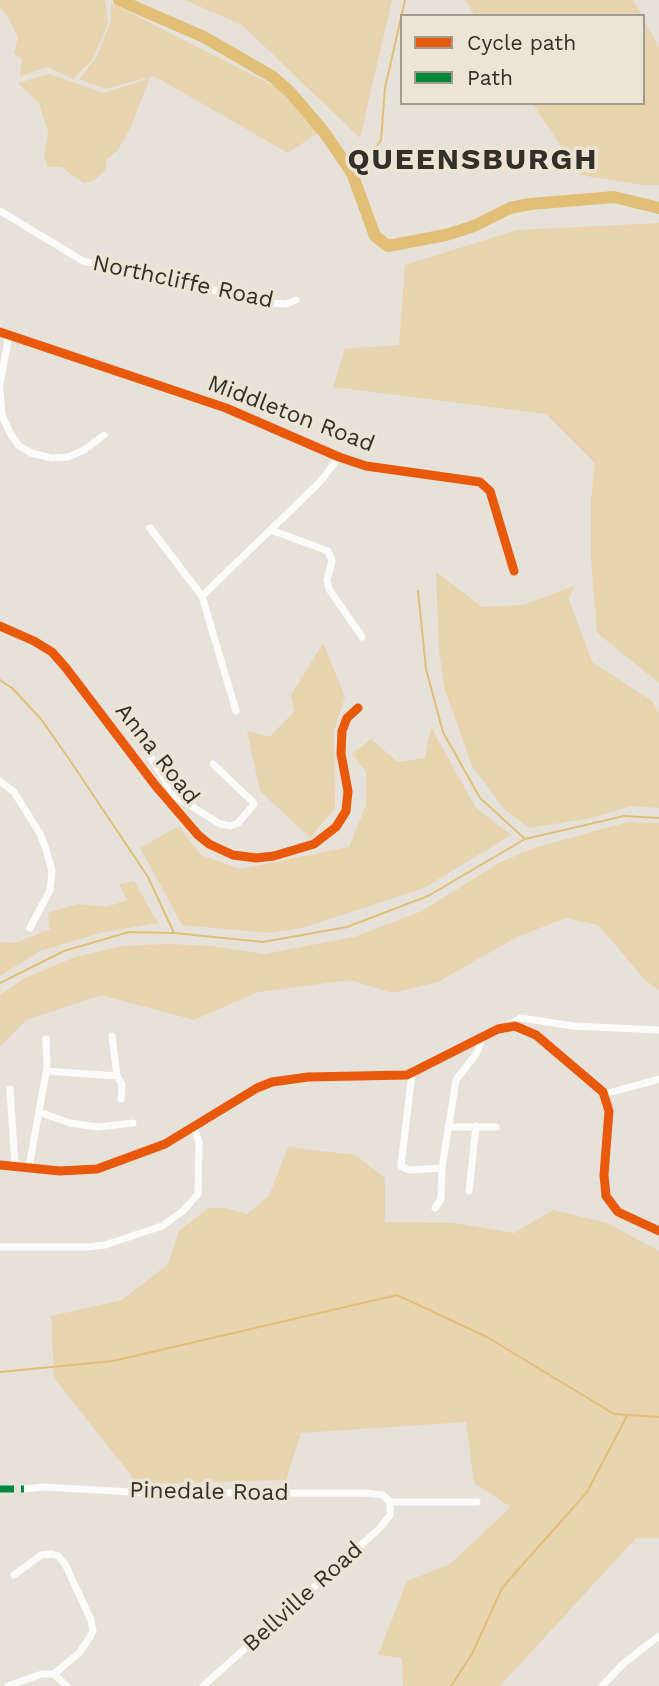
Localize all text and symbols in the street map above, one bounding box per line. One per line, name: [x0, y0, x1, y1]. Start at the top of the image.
legend: [400, 14, 645, 105]
text: Cycle path: [467, 30, 576, 55]
text: Path: [467, 65, 513, 90]
district label: QUEENSBURGH: [349, 142, 597, 178]
street label: Northcliffe Road: [90, 249, 276, 315]
street label: Middleton Road: [204, 370, 378, 458]
street label: Anna Road: [109, 698, 205, 810]
street label: Pinedale Road: [129, 1477, 289, 1507]
street label: Bellville Road: [238, 1536, 368, 1658]

